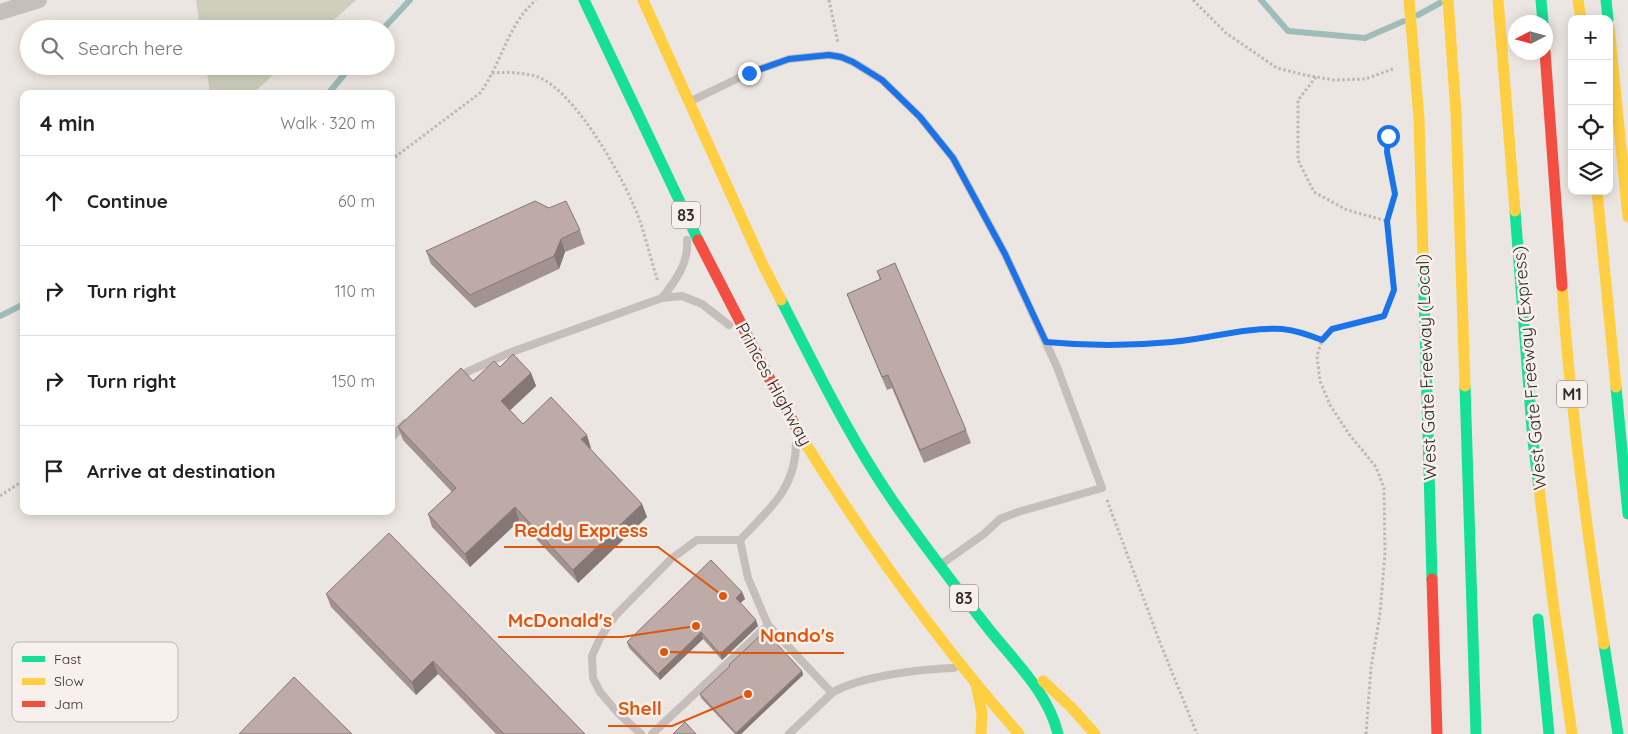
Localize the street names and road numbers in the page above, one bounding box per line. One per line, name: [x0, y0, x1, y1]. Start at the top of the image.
road number: 83: [672, 202, 700, 228]
street label: West Gate Freeway (Express): [1507, 245, 1551, 491]
street label: West Gate Freeway (Local): [1411, 253, 1441, 481]
street label: Princes Highway: [731, 318, 817, 450]
road number: M1: [1557, 380, 1587, 408]
road number: 83: [950, 584, 978, 612]

